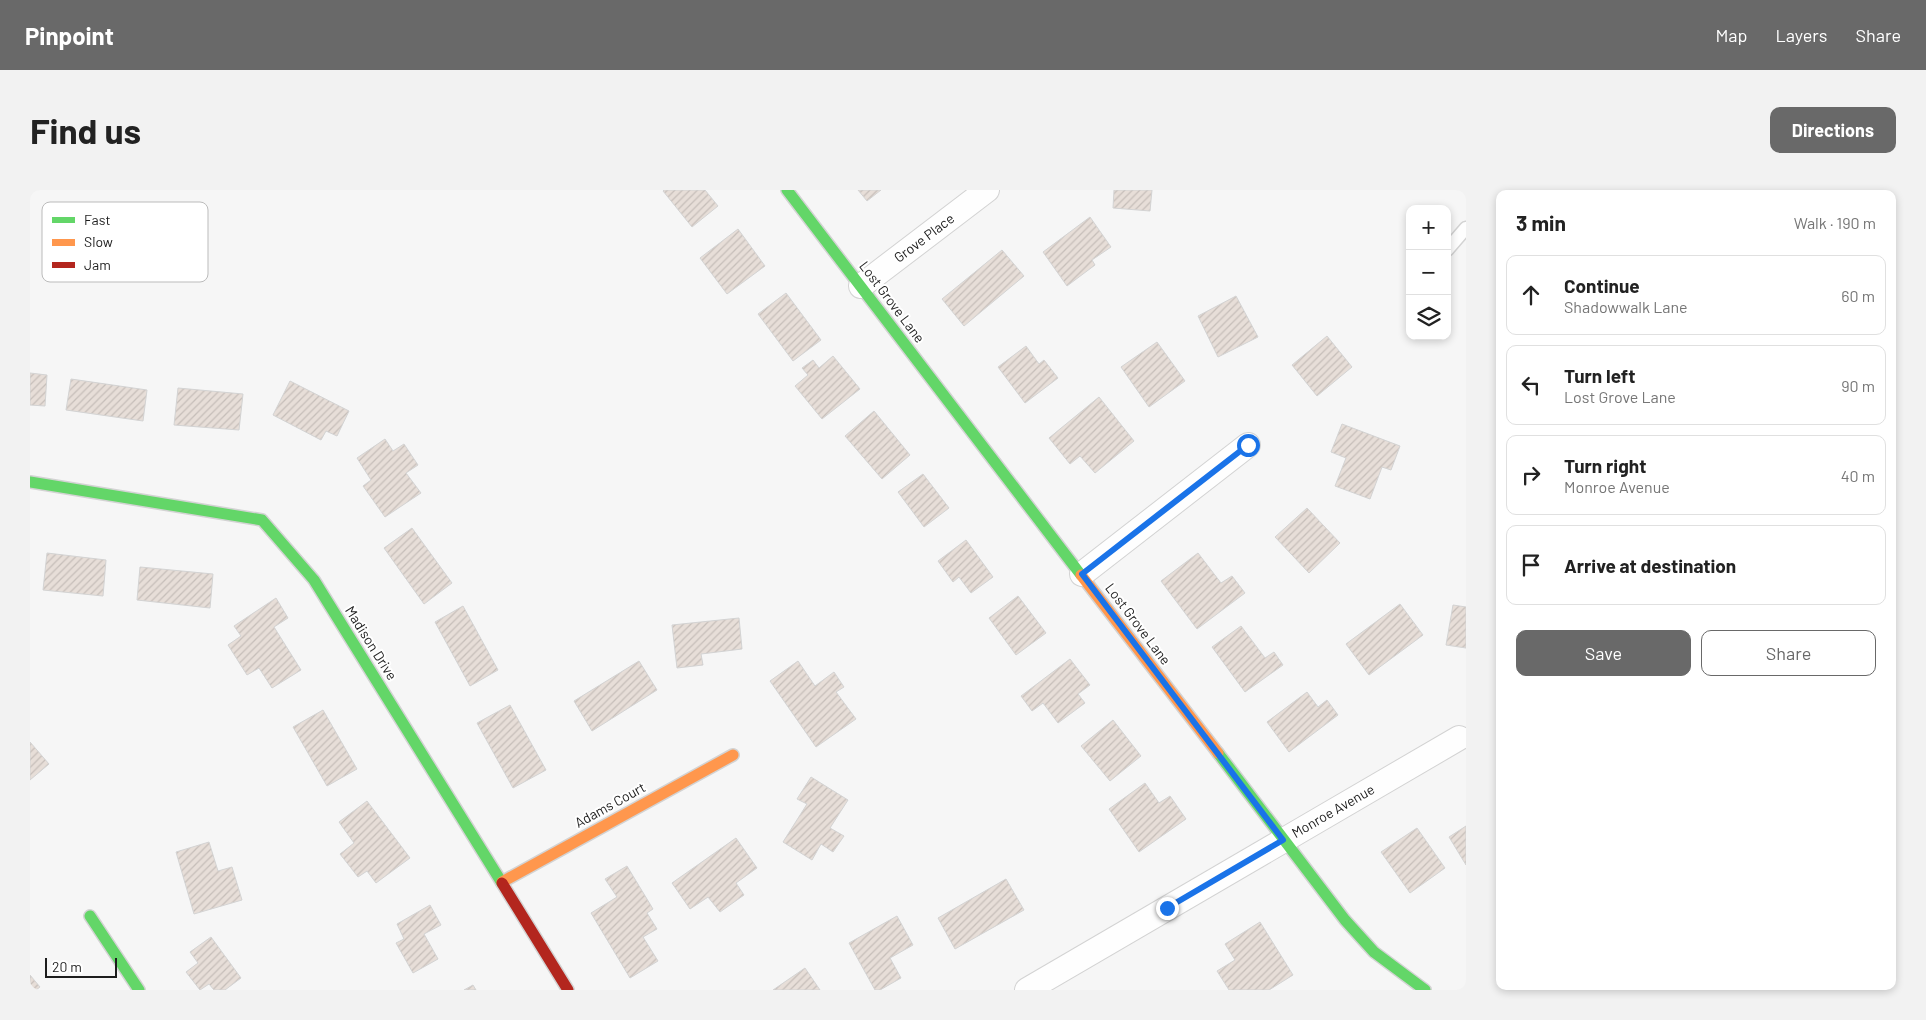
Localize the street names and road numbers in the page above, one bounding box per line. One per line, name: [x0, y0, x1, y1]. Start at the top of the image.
street label: Grove Place: [890, 209, 957, 266]
street label: Lost Grove Lane: [856, 258, 929, 346]
street label: Lost Grove Lane: [1102, 580, 1175, 668]
street label: Madison Drive: [342, 602, 401, 683]
street label: Adams Court: [571, 778, 648, 831]
street label: Monroe Avenue: [1288, 780, 1377, 841]

